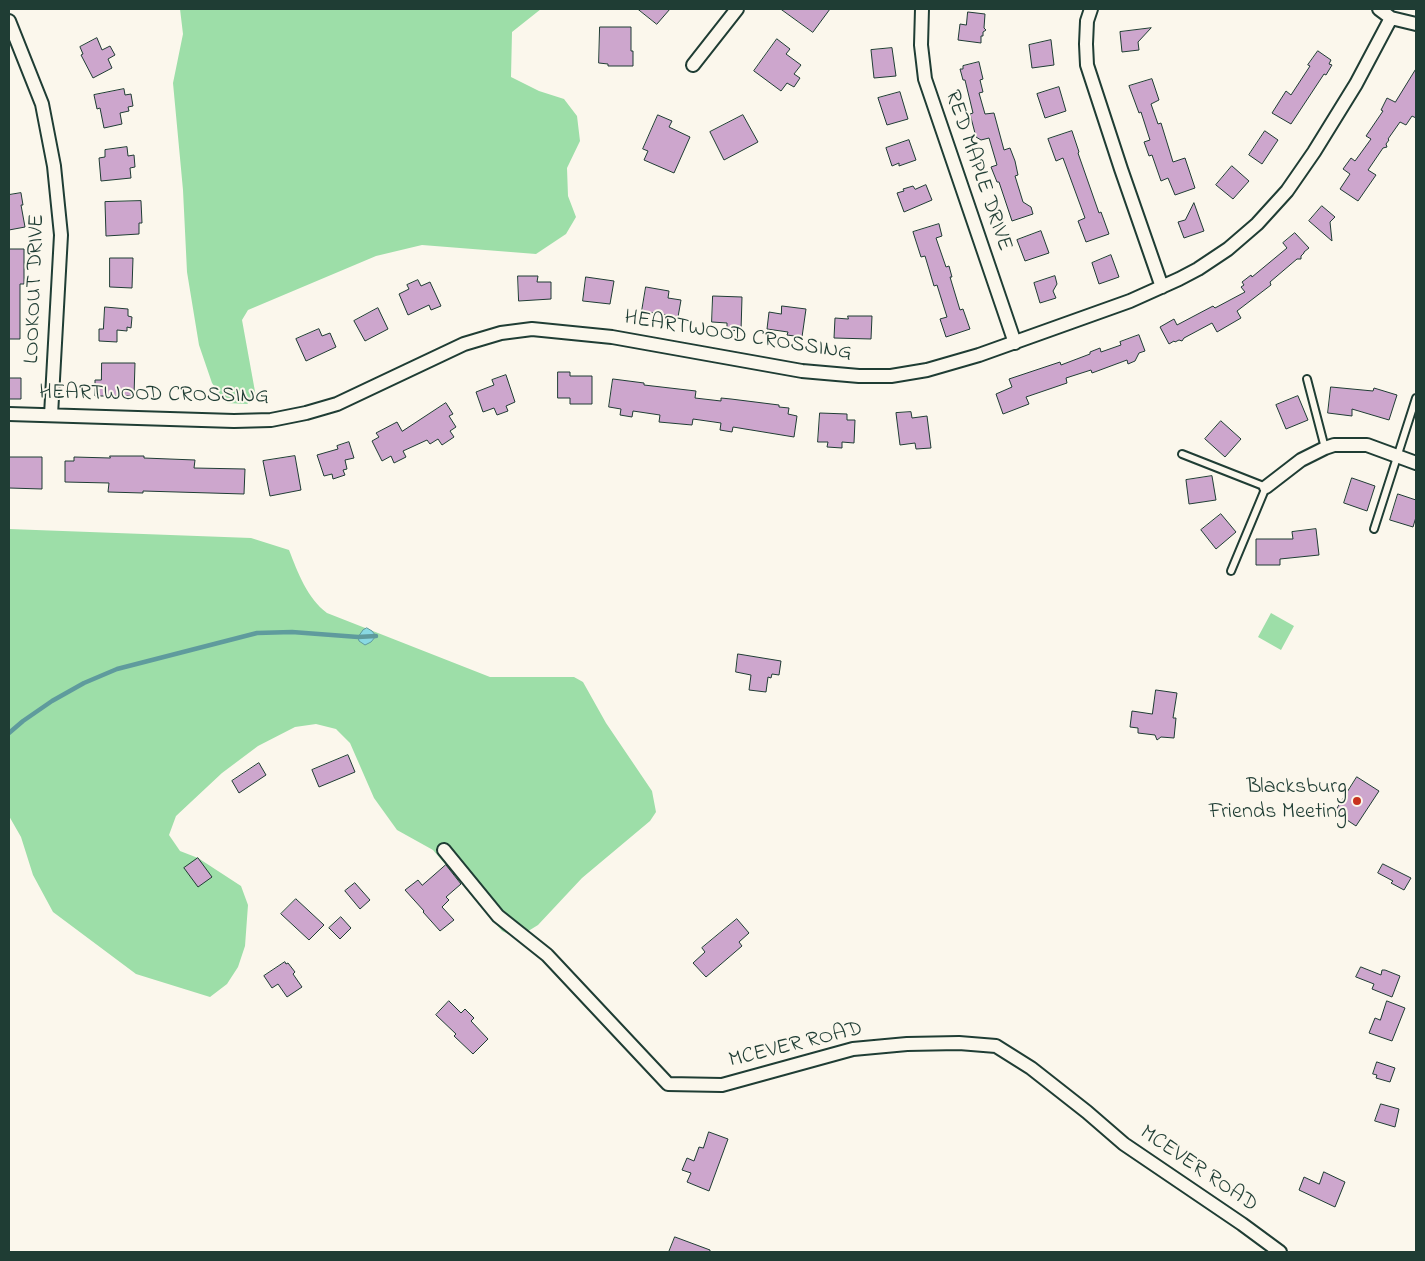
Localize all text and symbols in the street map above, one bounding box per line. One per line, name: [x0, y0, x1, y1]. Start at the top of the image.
street label: RED MAPLE DRIVE: [937, 87, 1017, 255]
street label: LOOKOUT DRIVE: [20, 214, 52, 364]
street label: HEARTWOOD CROSSING: [622, 306, 854, 368]
street label: HEARTWOOD CROSSING: [39, 381, 269, 411]
place label: Blacksburg Friends Meeting: [1209, 775, 1347, 826]
marker: Blacksburg Friends Meeting: [1351, 795, 1363, 807]
street label: MCEVER ROAD: [727, 1017, 865, 1075]
street label: MCEVER ROAD: [1134, 1121, 1262, 1219]

